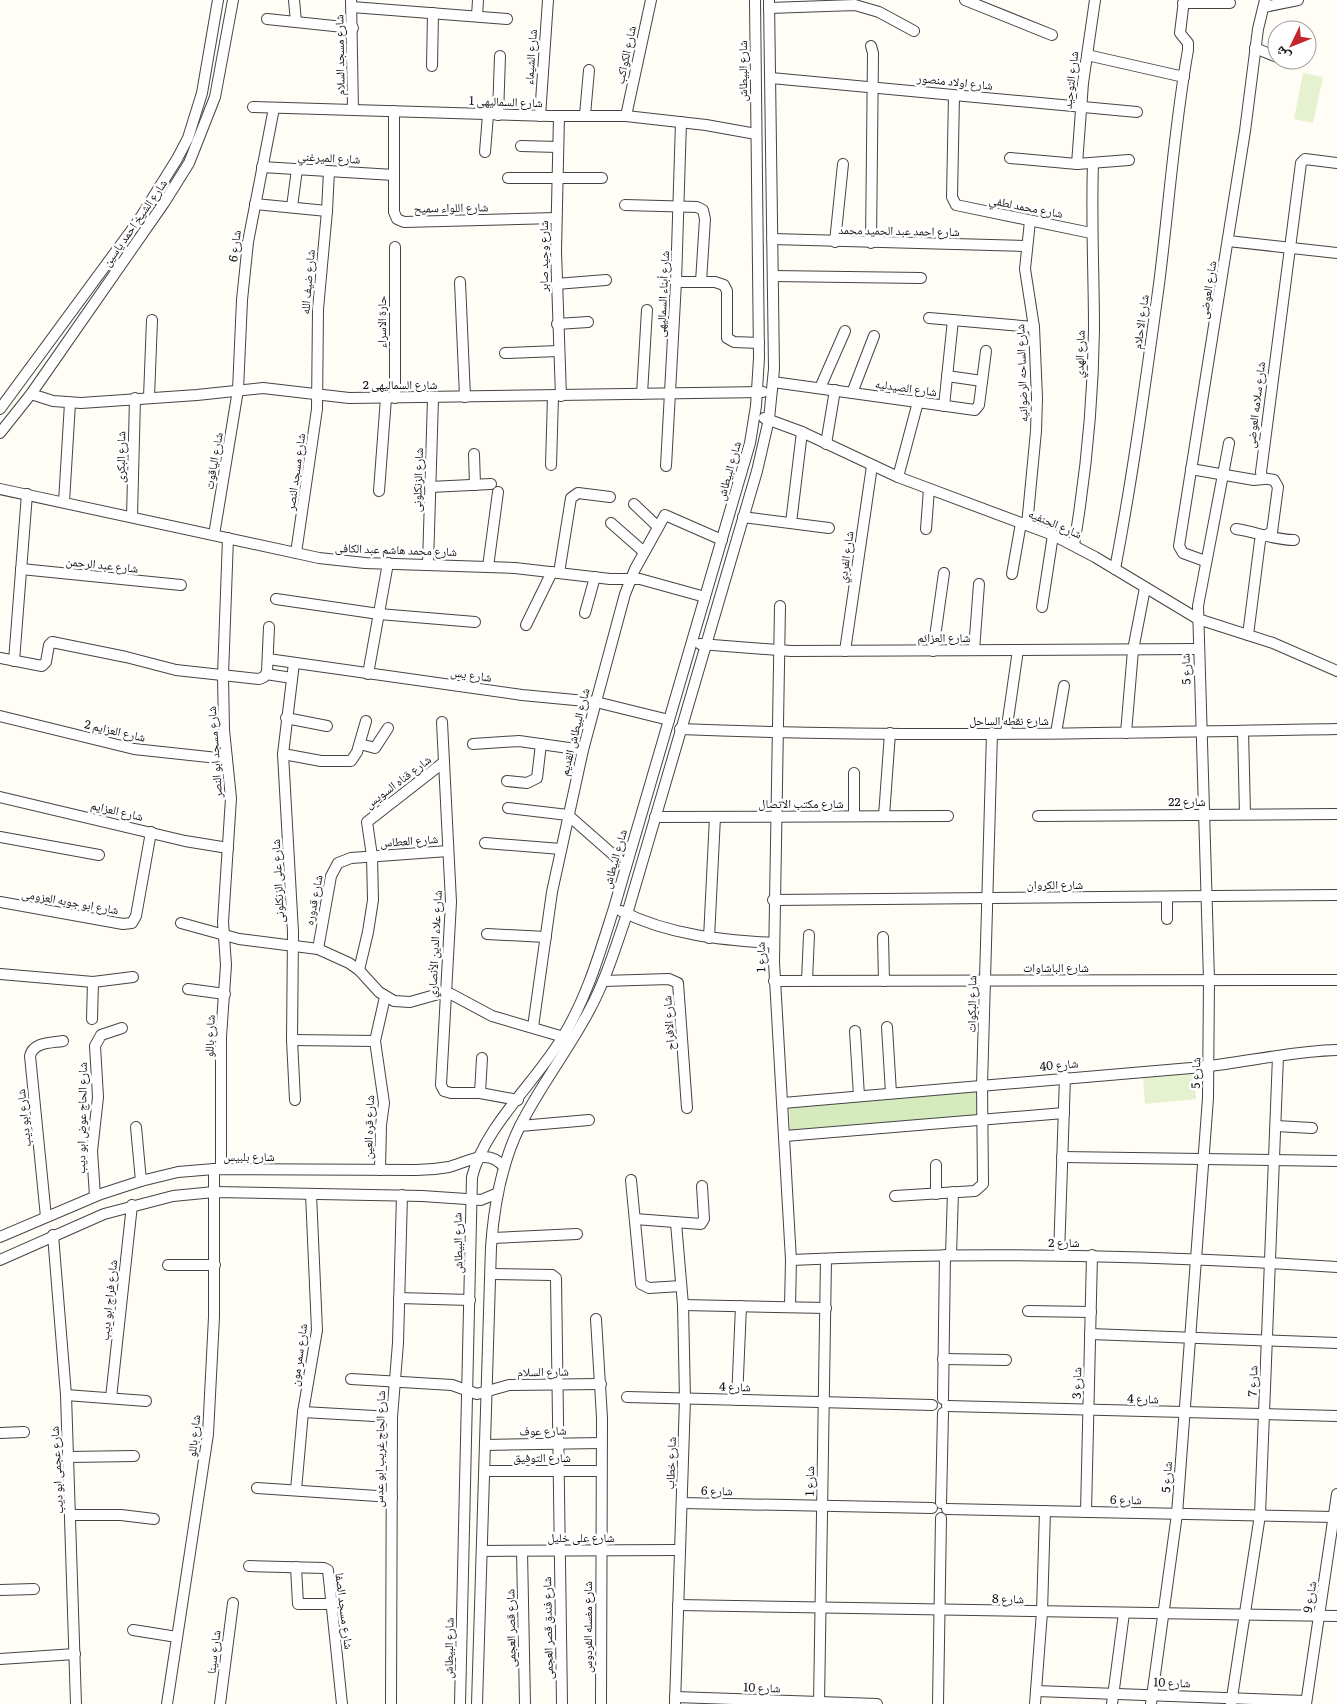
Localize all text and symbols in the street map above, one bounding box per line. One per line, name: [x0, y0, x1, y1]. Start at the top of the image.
street label: شارع مسجد السلام: [329, 14, 349, 96]
north arrow: [1267, 20, 1317, 70]
street label: شارع الكواكب: [610, 24, 640, 86]
street label: شارع الشيماء: [519, 28, 541, 86]
street label: شارع البيطاش: [733, 40, 751, 102]
text: ش: [1269, 42, 1294, 67]
street label: شارع التوحيد: [1058, 50, 1082, 110]
street label: شارع اولاد منصور: [915, 68, 994, 94]
street label: شارع السماليهى 1: [469, 91, 543, 111]
street label: شارع الميرغني: [297, 146, 361, 170]
street label: شارع الشيخ احمد ياسين: [97, 175, 171, 270]
street label: شارع محمد لطفي: [987, 190, 1065, 224]
street label: شارع اللواء سميح: [413, 197, 489, 217]
street label: شارع وحيد صابر: [534, 220, 552, 293]
street label: شارع احمد عبد الحميد محمد: [838, 220, 960, 240]
street label: شارع 6: [223, 229, 245, 263]
street label: شارع ضيف الله: [295, 249, 319, 315]
street label: شارع أبناء السماليهى: [651, 250, 673, 338]
street label: شارع العوضى: [1194, 259, 1221, 320]
street label: شارع الاحلام: [1127, 293, 1153, 350]
street label: حارة الاسراء: [372, 295, 390, 348]
street label: شارع الساحه الرضوانيه: [1010, 324, 1032, 422]
street label: شارع الهدي: [1069, 329, 1091, 378]
street label: شارع سلامه العوضى: [1241, 360, 1269, 449]
street label: شارع الصيدليه: [874, 374, 938, 400]
street label: شارع السماليهى 2: [363, 375, 437, 393]
street label: شارع البكرى: [111, 431, 129, 483]
street label: شارع الياقوت: [199, 431, 227, 491]
street label: شارع مسجد النصر: [281, 432, 309, 513]
street label: شارع البيطاش: [711, 439, 745, 503]
street label: شارع الزنكلونى: [407, 447, 427, 512]
street label: شارع الحنفيه: [1026, 504, 1085, 542]
street label: شارع الفردي: [832, 530, 860, 584]
street label: شارع محمد هاشم عبد الكافى: [335, 538, 458, 560]
street label: شارع عبد الرحمن: [65, 551, 139, 577]
street label: شارع العزائم: [918, 628, 971, 646]
street label: شارع 5: [1175, 653, 1195, 685]
street label: شارع يس: [449, 662, 493, 686]
street label: شارع البيطاش القديم: [554, 686, 594, 777]
street label: شارع مسجد ابو النصر: [202, 705, 226, 800]
street label: شارع نقطه الساحل: [969, 711, 1049, 729]
street label: شارع العزايم 2: [83, 714, 148, 746]
street label: شارع قناه السويس: [360, 750, 435, 812]
street label: شارع 22: [1168, 792, 1206, 810]
street label: شارع مكتب الاتصال: [758, 794, 844, 812]
street label: شارع العزايم: [89, 795, 146, 825]
street label: شارع البيطاش: [597, 827, 631, 891]
street label: شارع العطاس: [379, 829, 439, 851]
street label: شارع على الزنكلونى: [266, 839, 288, 923]
street label: شارع قدوره: [299, 873, 327, 927]
street label: شارع الكروان: [1027, 875, 1083, 893]
street label: شارع ابو جوبه العزومى: [20, 884, 120, 918]
street label: شارع علاء الدين الأنصاري: [422, 890, 448, 998]
street label: شارع 1: [751, 942, 769, 972]
street label: شارع الباشاوات: [1023, 958, 1089, 976]
street label: شارع البكوات: [962, 975, 981, 1033]
street label: شارع الافراح: [657, 995, 679, 1051]
street label: شارع باللو: [199, 1014, 219, 1058]
street label: شارع 40: [1039, 1053, 1079, 1075]
street label: شارع 5: [1186, 1057, 1204, 1089]
street label: شارع الحاج عوض ابو ديب: [71, 1062, 91, 1174]
street label: شارع ابو ديب: [11, 1088, 35, 1148]
street label: شارع قره العين: [358, 1095, 378, 1159]
street label: شارع بلبيس: [223, 1147, 275, 1165]
street label: شارع البيطاش: [447, 1212, 467, 1274]
street label: شارع 2: [1048, 1233, 1080, 1251]
street label: شارع فراج ابو ديب: [95, 1259, 121, 1341]
street label: شارع سمر مون: [285, 1322, 311, 1388]
street label: شارع السلام: [517, 1362, 569, 1380]
street label: شارع 7: [1242, 1365, 1262, 1397]
street label: شارع 3: [1067, 1367, 1085, 1399]
street label: شارع 4: [719, 1376, 751, 1396]
street label: شارع 4: [1127, 1388, 1159, 1408]
street label: شارع الحاج غريب ابو عدس: [369, 1390, 389, 1508]
street label: شارع باللو: [182, 1414, 204, 1458]
street label: شارع عوف: [519, 1421, 567, 1439]
street label: شارع عجمى ابو ديب: [45, 1426, 67, 1514]
street label: شارع خطاب: [660, 1436, 680, 1490]
street label: شارع التوفيق: [513, 1448, 571, 1466]
street label: شارع 5: [1156, 1461, 1176, 1493]
street label: شارع 1: [800, 1466, 818, 1496]
street label: شارع 6: [701, 1481, 733, 1499]
street label: شارع 6: [1110, 1490, 1142, 1508]
street label: شارع على خليل: [548, 1528, 615, 1546]
street label: شارع مسجد الصفا: [331, 1571, 359, 1650]
street label: شارع فندق قصر العجمى: [537, 1576, 557, 1680]
street label: شارع 9: [1298, 1580, 1320, 1614]
street label: شارع مغسله الفردوس: [578, 1581, 596, 1673]
street label: شارع قصر العجمى: [500, 1589, 520, 1667]
street label: شارع 8: [992, 1589, 1024, 1607]
street label: شارع البيطاش: [438, 1617, 458, 1679]
street label: شارع سينا: [201, 1629, 225, 1675]
street label: شارع 10: [1153, 1672, 1191, 1692]
street label: شارع 10: [743, 1677, 781, 1697]

